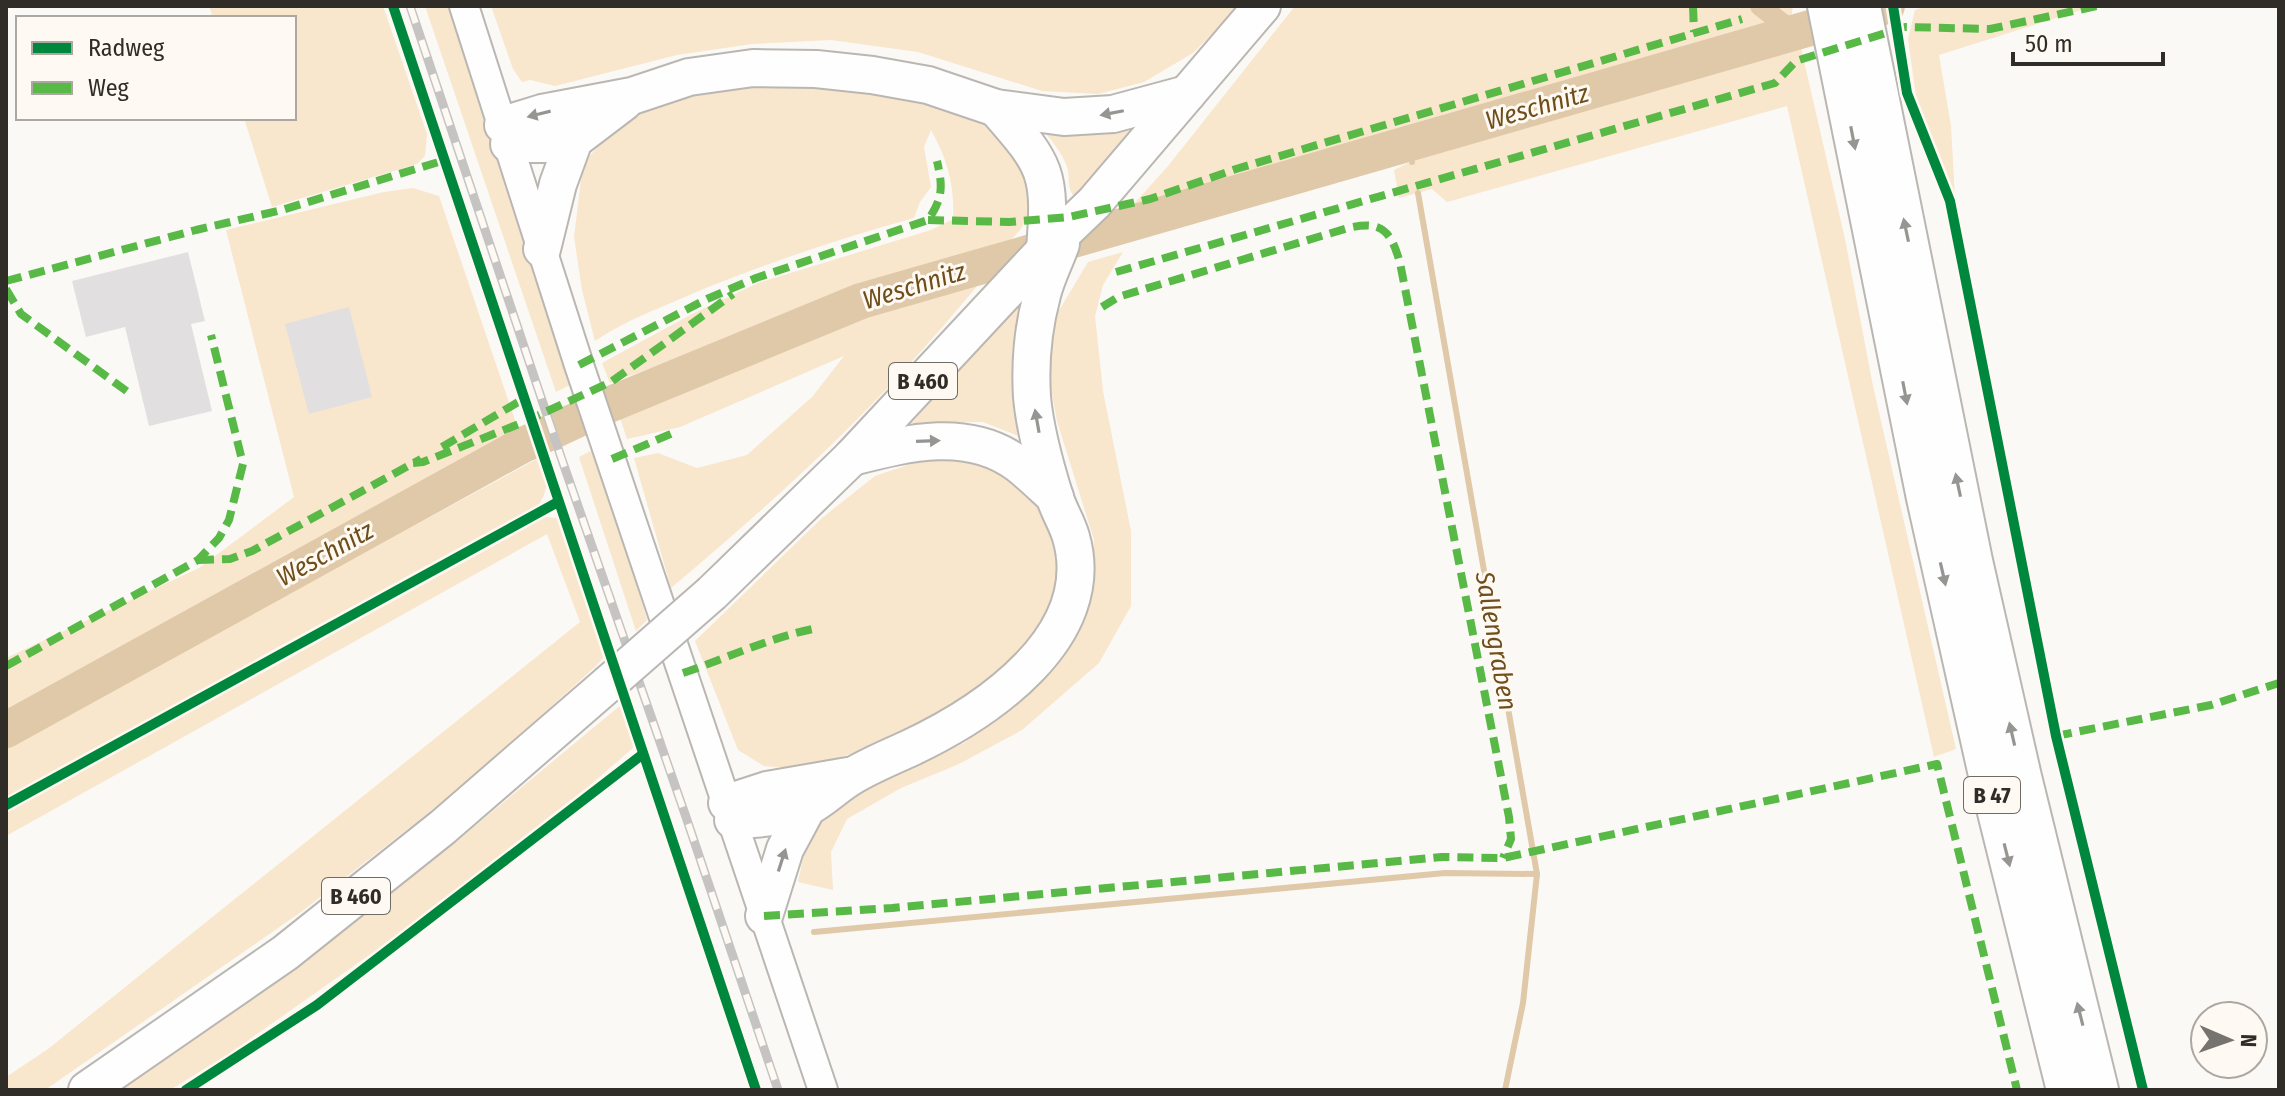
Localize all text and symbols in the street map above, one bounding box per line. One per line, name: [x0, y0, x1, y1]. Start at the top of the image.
legend: [16, 16, 296, 120]
scale bar: [2013, 16, 2163, 66]
text: 50 m: [2025, 30, 2073, 58]
text: Radweg: [88, 34, 165, 62]
text: Weg: [88, 74, 130, 102]
water label: Weschnitz: [1482, 77, 1593, 136]
one-way arrow: [1099, 107, 1124, 120]
one-way arrow: [527, 109, 552, 121]
one-way arrow: [1848, 126, 1860, 151]
one-way arrow: [1899, 218, 1912, 243]
water label: Weschnitz: [859, 255, 970, 316]
road number: B 460: [889, 363, 957, 399]
one-way arrow: [1899, 381, 1911, 406]
one-way arrow: [1030, 409, 1042, 434]
one-way arrow: [916, 435, 941, 448]
one-way arrow: [1951, 472, 1963, 497]
water label: Weschnitz: [271, 514, 380, 593]
one-way arrow: [1937, 562, 1950, 587]
water label: Sallengraben: [1468, 568, 1523, 713]
one-way arrow: [2005, 722, 2018, 747]
road number: B 47: [1964, 777, 2020, 813]
one-way arrow: [2002, 842, 2014, 867]
one-way arrow: [776, 848, 788, 872]
road number: B 460: [322, 878, 390, 914]
north arrow: [2189, 1000, 2269, 1080]
one-way arrow: [2073, 1002, 2086, 1027]
text: N: [2235, 1034, 2262, 1048]

